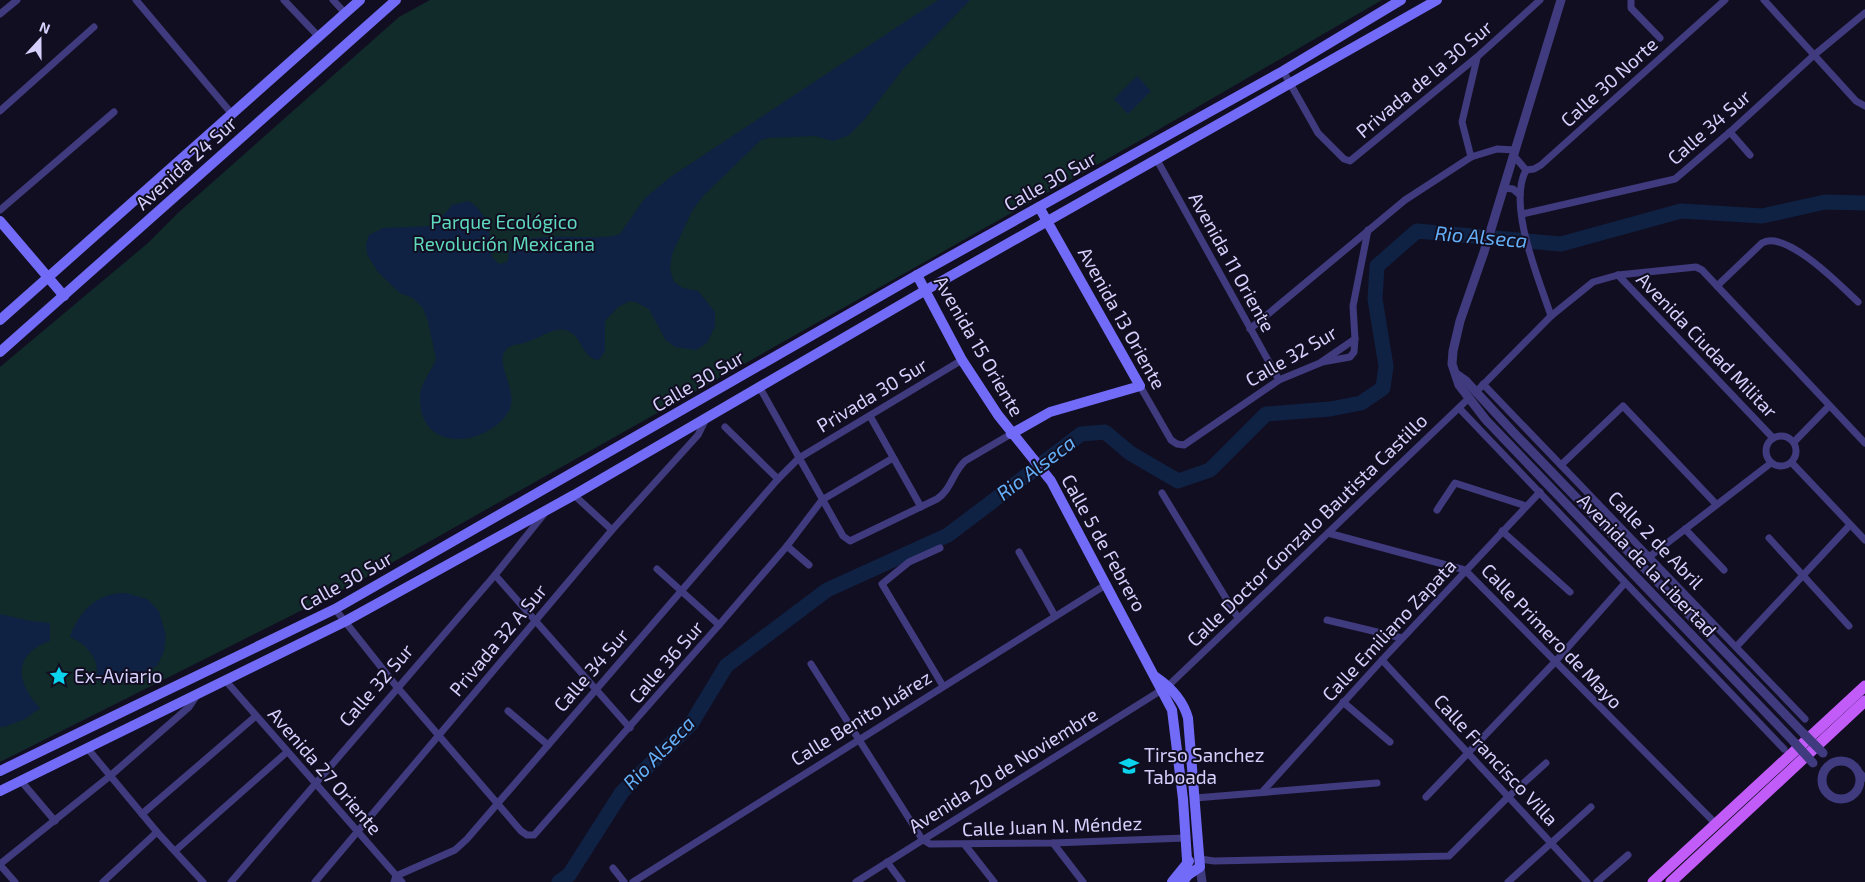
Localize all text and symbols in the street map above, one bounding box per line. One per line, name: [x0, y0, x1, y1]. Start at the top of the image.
north arrow: [15, 15, 65, 65]
street label: Privada de la 30 Sur: [1351, 15, 1497, 142]
text: N: [37, 18, 53, 37]
street label: Calle 30 Norte: [1555, 32, 1662, 131]
street label: Calle 34 Sur: [1662, 84, 1755, 169]
street label: Avenida 24 Sur: [130, 111, 241, 214]
street label: Calle 30 Sur: [999, 146, 1100, 215]
street label: Avenida 11 Oriente: [1185, 188, 1280, 336]
park label: Parque Ecológico Revolución Mexicana: [413, 210, 595, 255]
water label: Rio Alseca: [1434, 220, 1528, 252]
street label: Avenida 13 Oriente: [1074, 243, 1171, 393]
street label: Avenida Ciudad Militar: [1632, 267, 1783, 422]
street label: Avenida 15 Oriente: [930, 271, 1029, 420]
street label: Calle 32 Sur: [1241, 320, 1341, 391]
street label: Calle 30 Sur: [648, 345, 748, 416]
street label: Privada 30 Sur: [812, 352, 932, 437]
street label: Calle Doctor Gonzalo Bautista Castillo: [1182, 408, 1432, 651]
water label: Rio Alseca: [991, 430, 1080, 505]
street label: Calle 5 de Febrero: [1057, 470, 1152, 615]
street label: Calle 2 de Abril: [1604, 486, 1709, 594]
street label: Avenida de la Libertad: [1573, 488, 1722, 641]
street label: Calle 30 Sur: [295, 546, 396, 615]
street label: Calle Emiliano Zapata: [1317, 554, 1461, 706]
street label: Calle Primero de Mayo: [1477, 558, 1628, 713]
street label: Privada 32 A Sur: [444, 579, 551, 700]
street label: Calle 36 Sur: [624, 615, 708, 708]
street label: Calle 34 Sur: [548, 623, 633, 716]
street label: Calle 32 Sur: [334, 639, 418, 731]
place label: Ex-Aviario: [74, 664, 163, 687]
place icon: Ex-Aviario: [48, 665, 70, 687]
street label: Calle Benito Juárez: [786, 665, 935, 770]
street label: Calle Francisco Villa: [1430, 689, 1563, 830]
street label: Avenida 27 Oriente: [264, 702, 387, 839]
street label: Avenida 20 de Noviembre: [904, 702, 1102, 837]
water label: Rio Alseca: [617, 711, 699, 794]
place label: Tirso Sanchez Taboada: [1144, 743, 1264, 788]
school or university icon: Tirso Sanchez Taboada: [1118, 755, 1140, 777]
street label: Calle Juan N. Méndez: [961, 811, 1142, 840]

